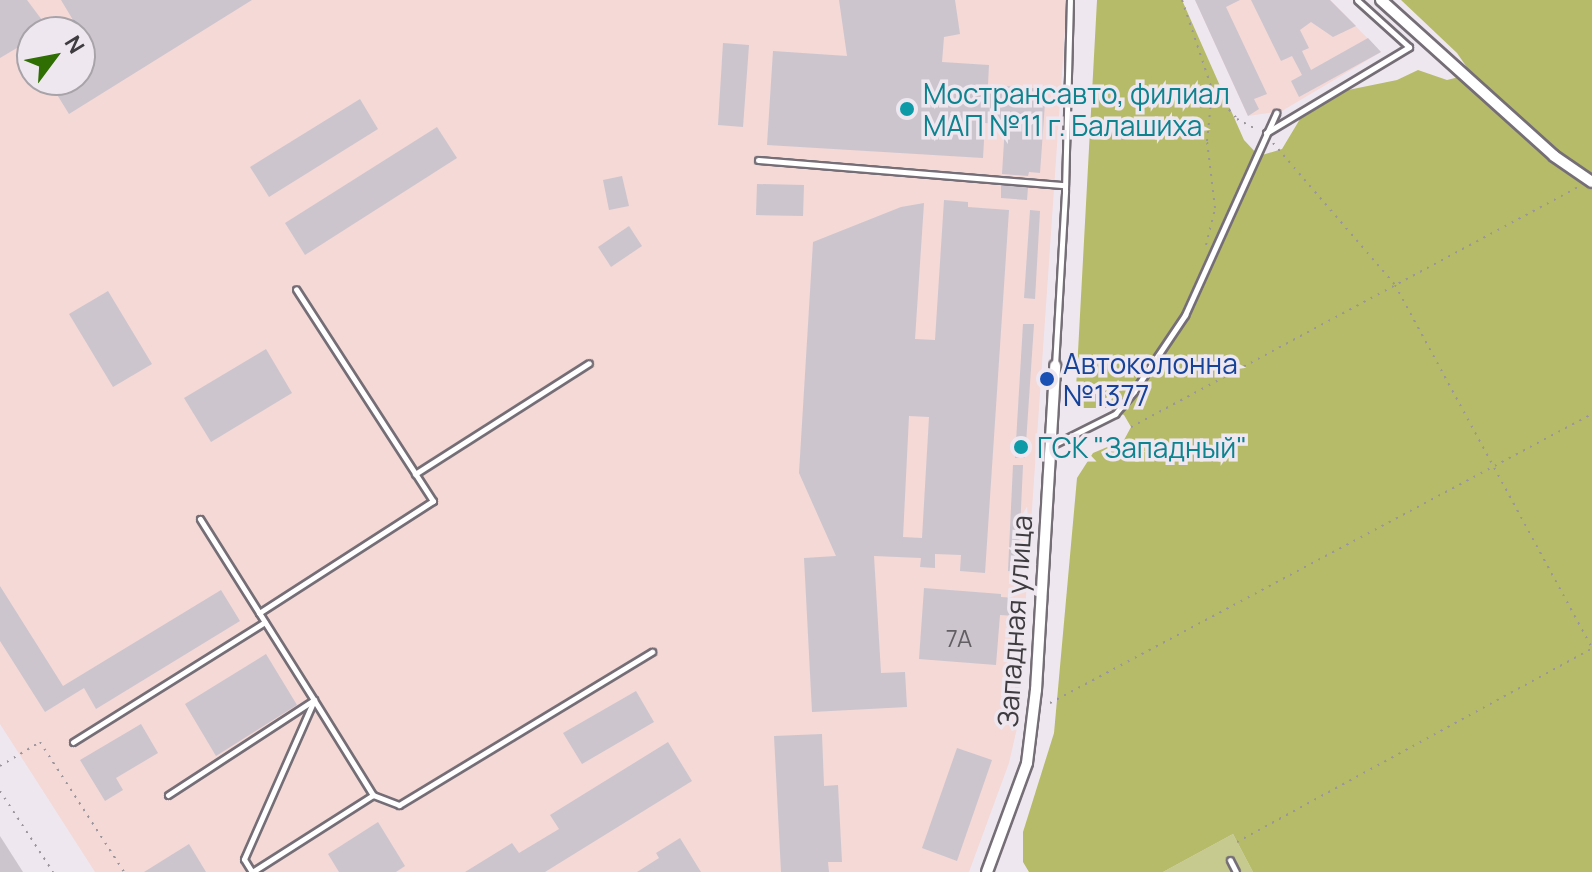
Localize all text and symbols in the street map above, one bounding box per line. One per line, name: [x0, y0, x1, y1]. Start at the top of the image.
north arrow: [16, 16, 96, 96]
text: N: [58, 30, 92, 59]
place label: Мострансавто, филиал МАП №11 г. Балашиха: [923, 76, 1230, 142]
marker: Мострансавто, филиал МАП №11 г. Балашиха: [898, 100, 916, 118]
place label: Автоколонна №1377: [1063, 346, 1238, 412]
marker: Автоколонна №1377: [1038, 370, 1056, 388]
place label: ГСК "Западный": [1037, 430, 1248, 464]
marker: ГСК "Западный": [1012, 438, 1030, 456]
street label: Западная улица: [990, 514, 1038, 728]
house number: 7А: [946, 624, 972, 652]

